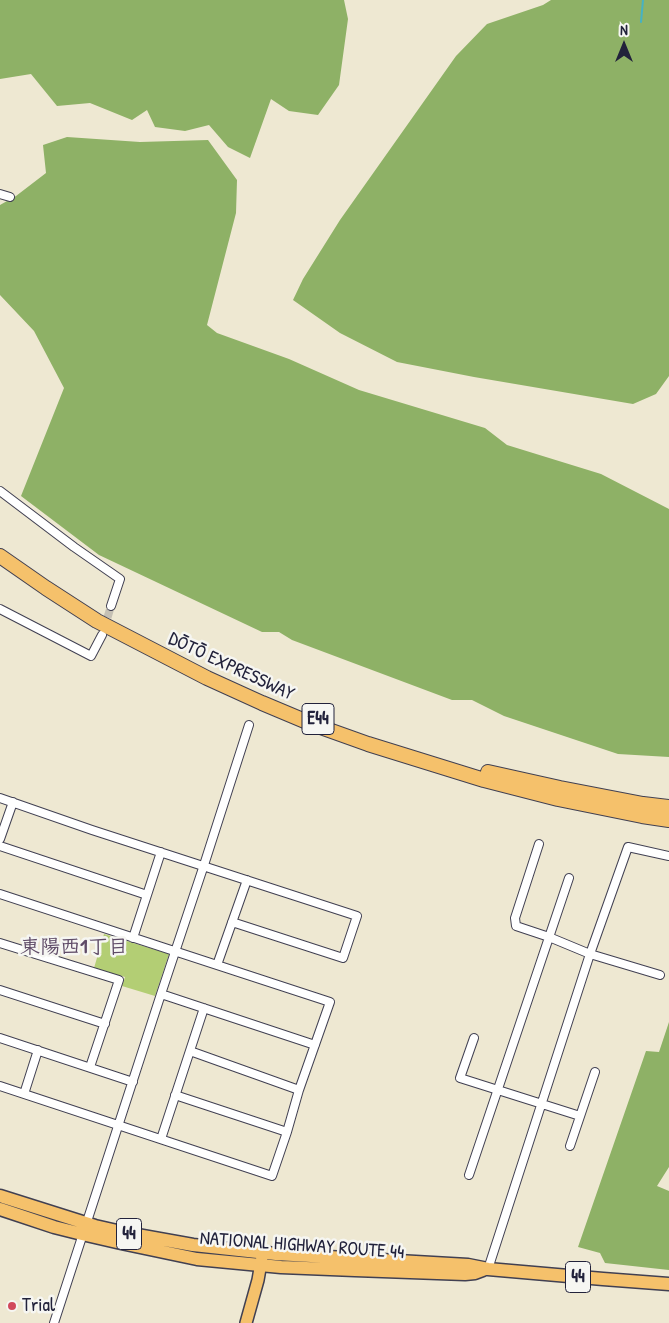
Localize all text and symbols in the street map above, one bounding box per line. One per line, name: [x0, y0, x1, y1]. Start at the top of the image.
north arrow: [599, 20, 649, 70]
text: N: [620, 20, 628, 39]
street label: DŌTŌ EXPRESSWAY: [164, 628, 298, 706]
road number: E44: [302, 704, 334, 734]
district label: 東陽西1丁目: [20, 936, 128, 960]
road number: 44: [116, 1218, 142, 1250]
street label: NATIONAL HIGHWAY ROUTE 44: [199, 1227, 405, 1265]
road number: 44: [566, 1262, 590, 1292]
place label: Trial: [22, 1295, 55, 1317]
marker: Trial: [6, 1300, 18, 1312]

